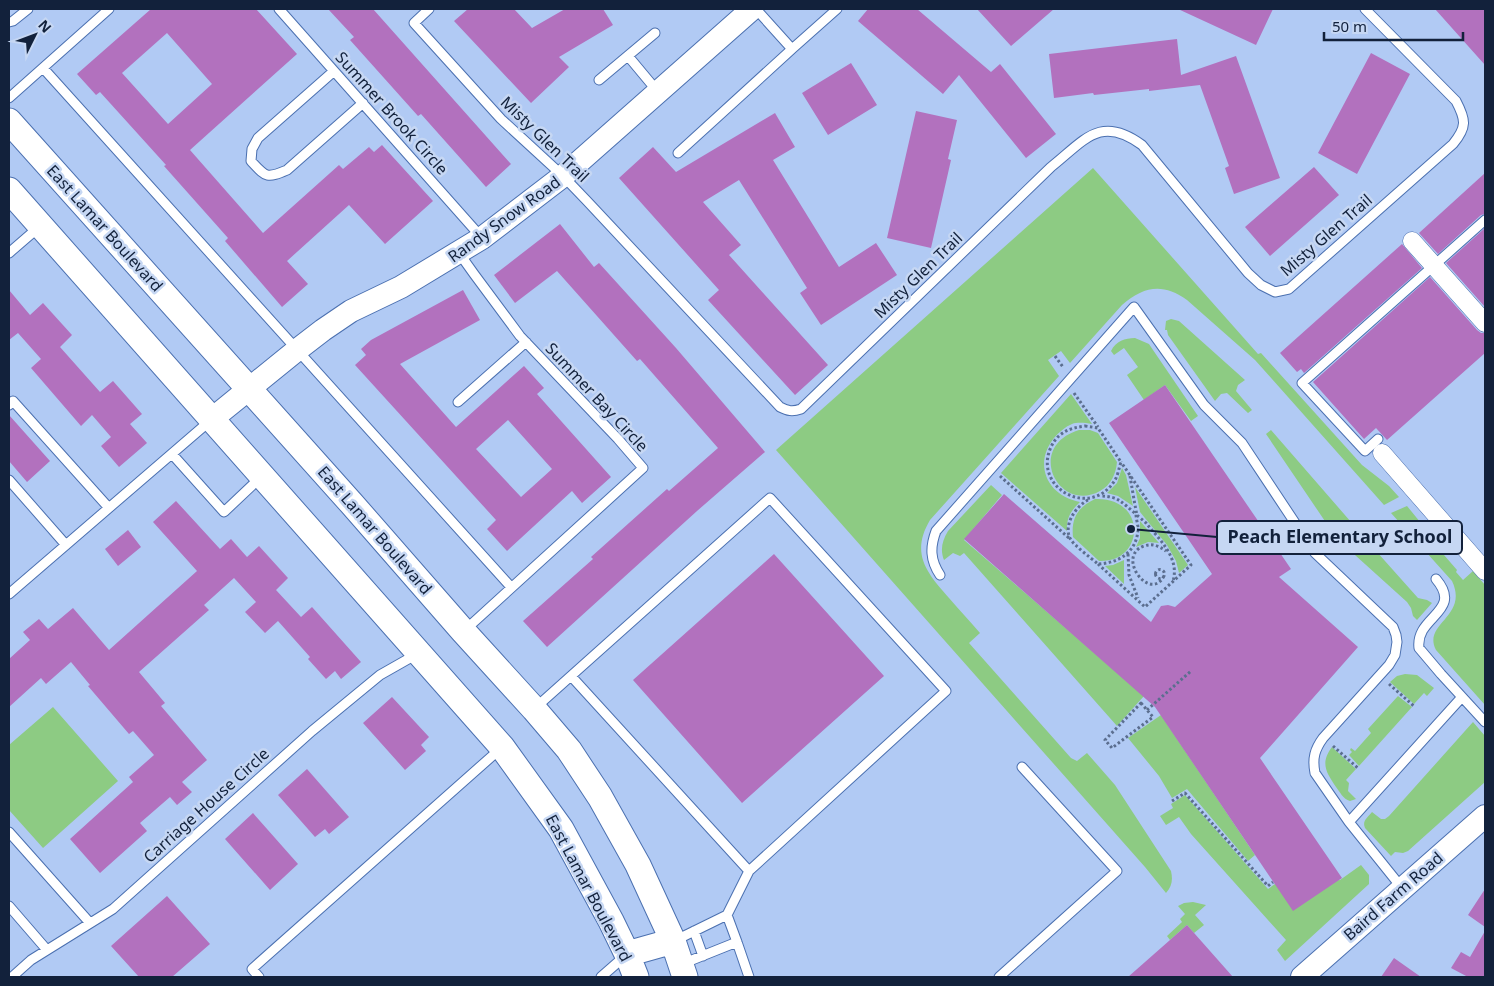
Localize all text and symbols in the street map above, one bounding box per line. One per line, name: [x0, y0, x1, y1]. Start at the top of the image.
north arrow: [10, 10, 60, 60]
scale bar: [1324, 10, 1463, 42]
text: N: [34, 15, 56, 37]
text: 50 m: [1332, 16, 1367, 36]
street label: Summer Brook Circle: [331, 47, 453, 179]
street label: Misty Glen Trail: [496, 91, 594, 187]
street label: East Lamar Boulevard: [42, 160, 168, 296]
street label: Randy Snow Road: [443, 171, 565, 267]
street label: Misty Glen Trail: [1275, 189, 1377, 281]
street label: Misty Glen Trail: [869, 227, 967, 323]
street label: Summer Bay Circle: [541, 338, 653, 456]
street label: East Lamar Boulevard: [313, 461, 437, 599]
callout: Peach Elementary School: [1217, 521, 1462, 554]
text: Peach Elementary School: [1228, 524, 1452, 548]
street label: Carriage House Circle: [138, 743, 274, 867]
street label: East Lamar Boulevard: [541, 811, 637, 965]
street label: Baird Farm Road: [1339, 847, 1447, 945]

